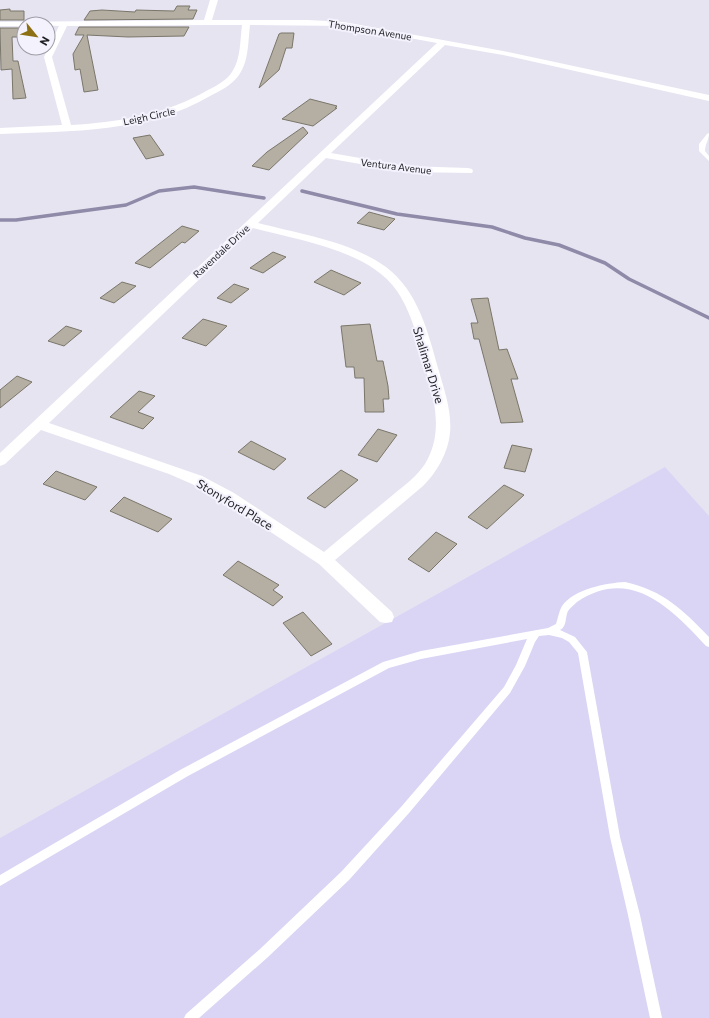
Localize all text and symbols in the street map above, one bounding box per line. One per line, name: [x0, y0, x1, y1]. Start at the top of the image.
north arrow: [16, 16, 56, 56]
street label: Thompson Avenue: [327, 17, 413, 43]
text: N: [37, 34, 53, 48]
street label: Leigh Circle: [122, 105, 176, 127]
street label: Ventura Avenue: [360, 156, 432, 176]
street label: Ravendale Drive: [190, 222, 252, 280]
street label: Shalimar Drive: [411, 325, 447, 405]
street label: Stonyford Place: [194, 476, 276, 532]

